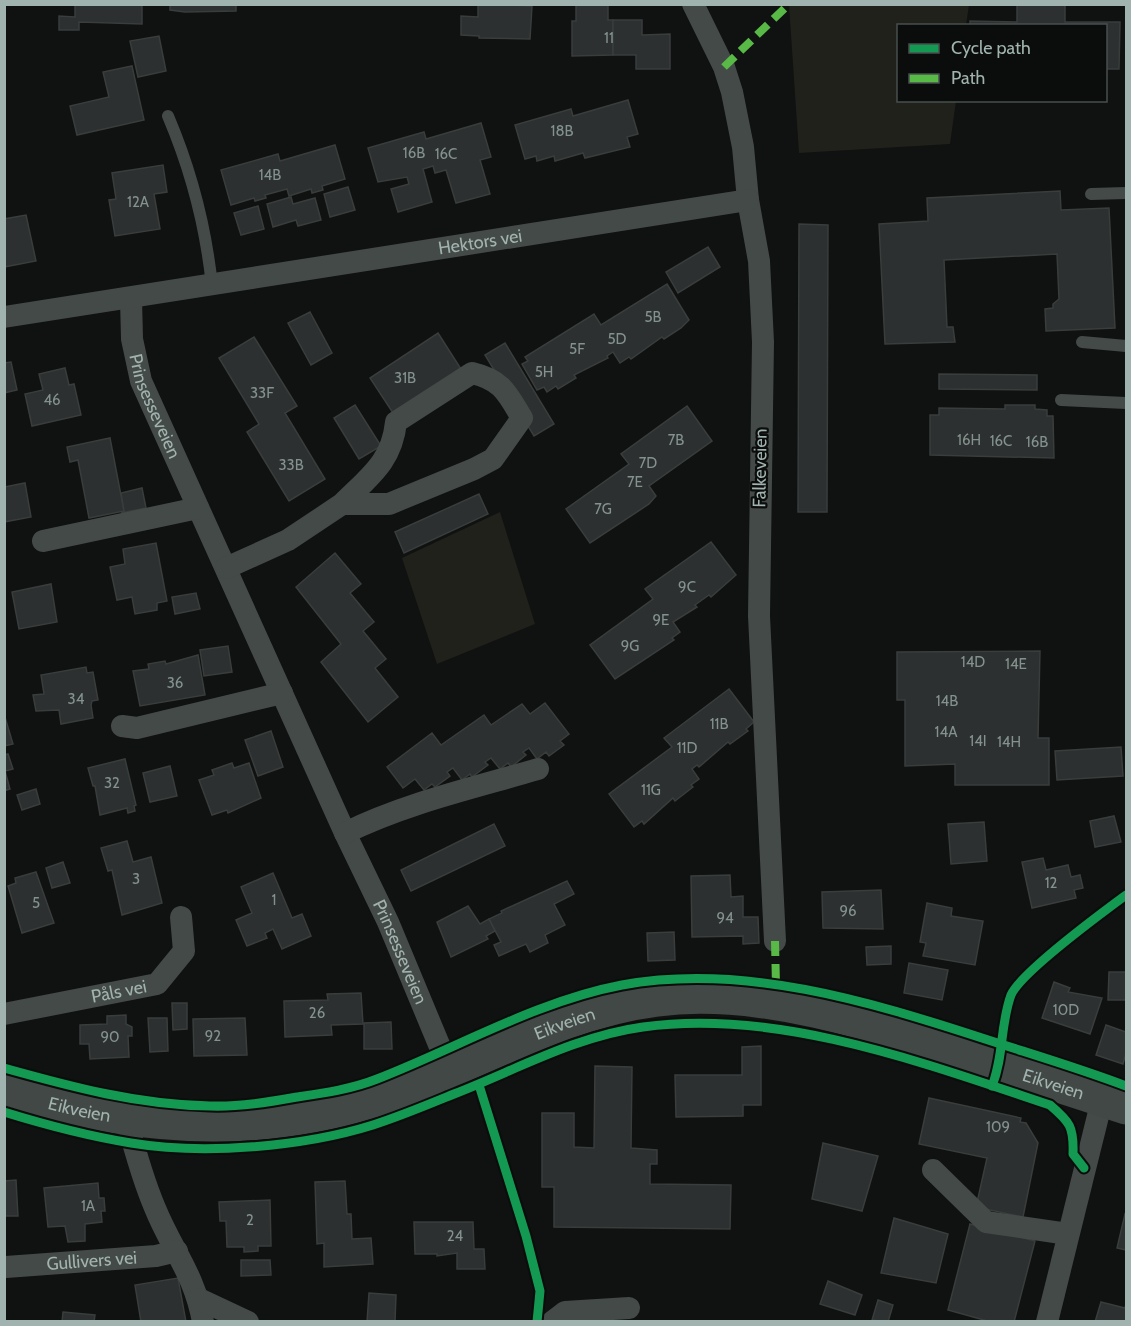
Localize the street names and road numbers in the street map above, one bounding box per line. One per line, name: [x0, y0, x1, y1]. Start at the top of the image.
street label: Hektors vei: [437, 225, 524, 260]
street label: Prinsesseveien: [124, 352, 185, 462]
street label: Falkeveien: [748, 428, 772, 508]
street label: Prinsesseveien: [368, 896, 432, 1008]
street label: Påls vei: [89, 975, 149, 1008]
street label: Eikveien: [531, 1003, 598, 1045]
street label: Eikveien: [1020, 1064, 1087, 1104]
street label: Eikveien: [46, 1092, 112, 1127]
street label: Gullivers vei: [46, 1246, 138, 1275]

